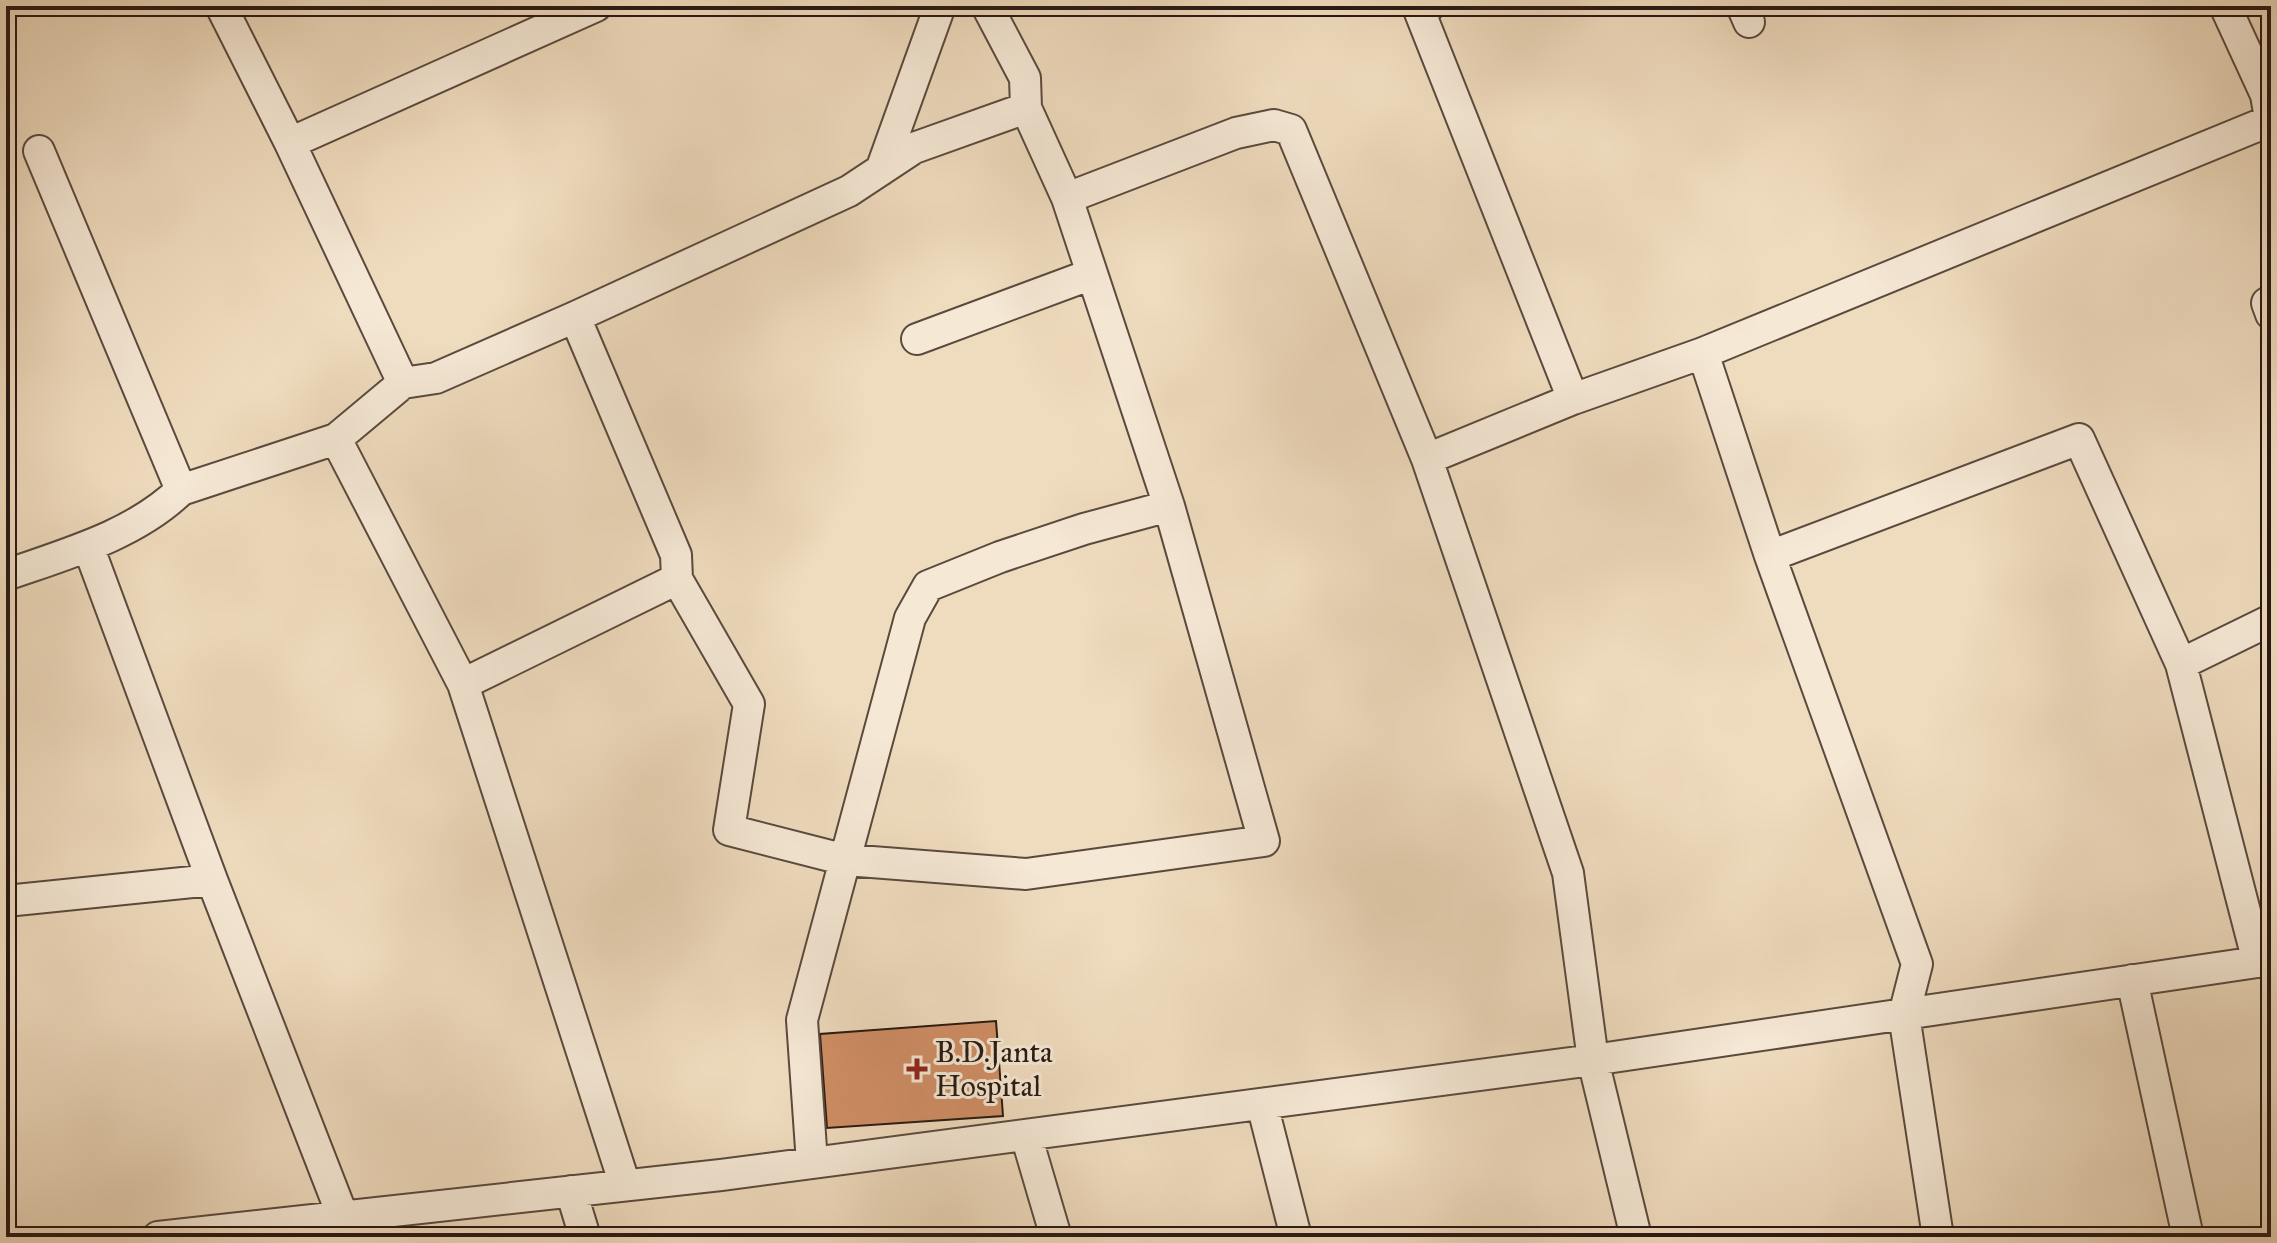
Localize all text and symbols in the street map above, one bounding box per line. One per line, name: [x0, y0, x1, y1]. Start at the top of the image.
place label: B.D.Janta Hospital: [935, 1034, 1053, 1104]
marker: B.D.Janta Hospital: [906, 1058, 928, 1080]

